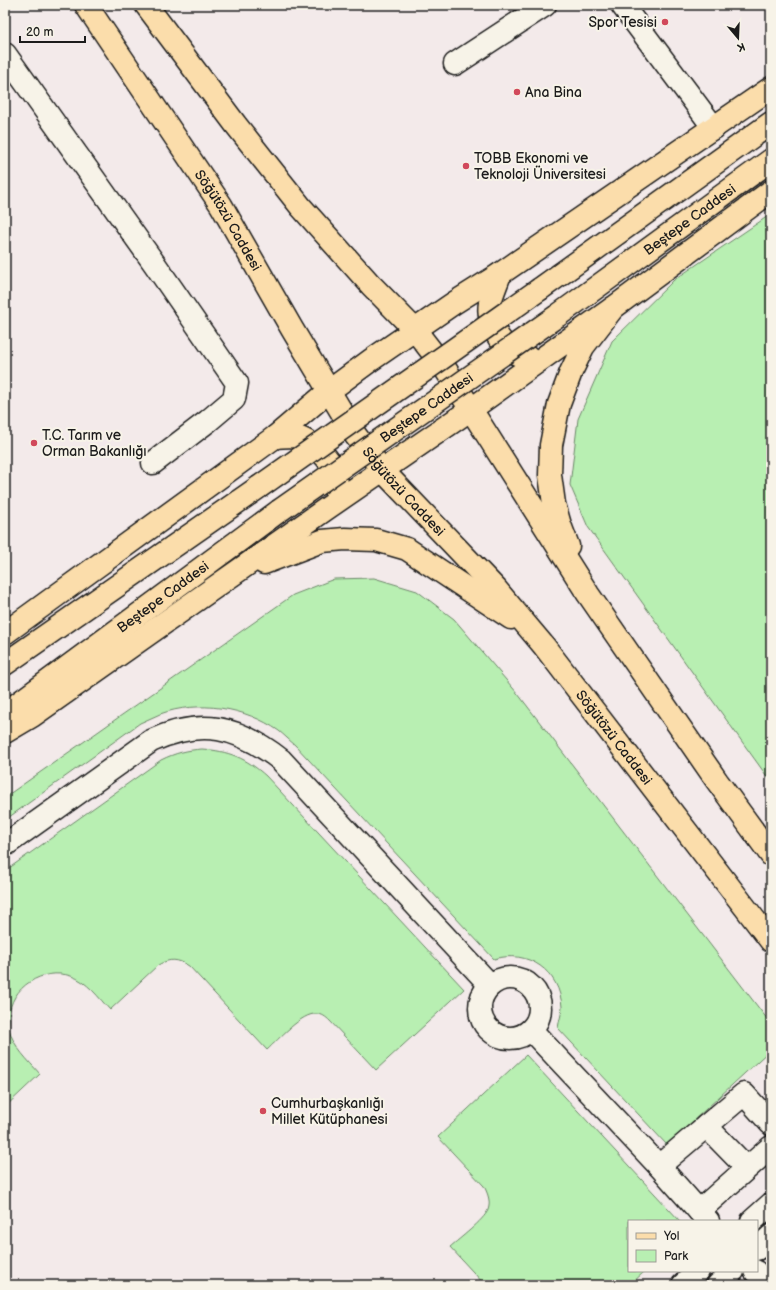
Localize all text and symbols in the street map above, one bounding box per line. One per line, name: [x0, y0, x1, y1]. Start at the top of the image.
place label: Spor Tesisi: [588, 14, 657, 31]
marker: Spor Tesisi: [660, 17, 670, 27]
scale bar: [20, 18, 85, 44]
north arrow: [718, 18, 758, 58]
text: 20 m: [26, 25, 53, 40]
text: K: [735, 40, 747, 55]
place label: Ana Bina: [525, 84, 582, 101]
marker: Ana Bina: [512, 87, 522, 97]
place label: TOBB Ekonomi ve Teknoloji Üniversitesi: [474, 150, 606, 183]
marker: TOBB Ekonomi ve Teknoloji Üniversitesi: [461, 161, 471, 171]
street label: Söğütözü Caddesi: [191, 166, 265, 274]
street label: Beştepe Caddesi: [640, 180, 739, 259]
street label: Beştepe Caddesi: [377, 369, 476, 446]
place label: T.C. Tarım ve Orman Bakanlığı: [42, 427, 147, 460]
marker: T.C. Tarım ve Orman Bakanlığı: [29, 438, 39, 448]
street label: Söğütözü Caddesi: [359, 443, 449, 539]
street label: Beştepe Caddesi: [114, 557, 212, 636]
street label: Söğütözü Caddesi: [572, 686, 656, 788]
place label: Cumhurbaşkanlığı Millet Kütüphanesi: [271, 1095, 388, 1128]
marker: Cumhurbaşkanlığı Millet Kütüphanesi: [258, 1106, 268, 1116]
legend: [628, 1220, 758, 1272]
text: Yol: [663, 1229, 679, 1244]
text: Park: [664, 1249, 688, 1264]

